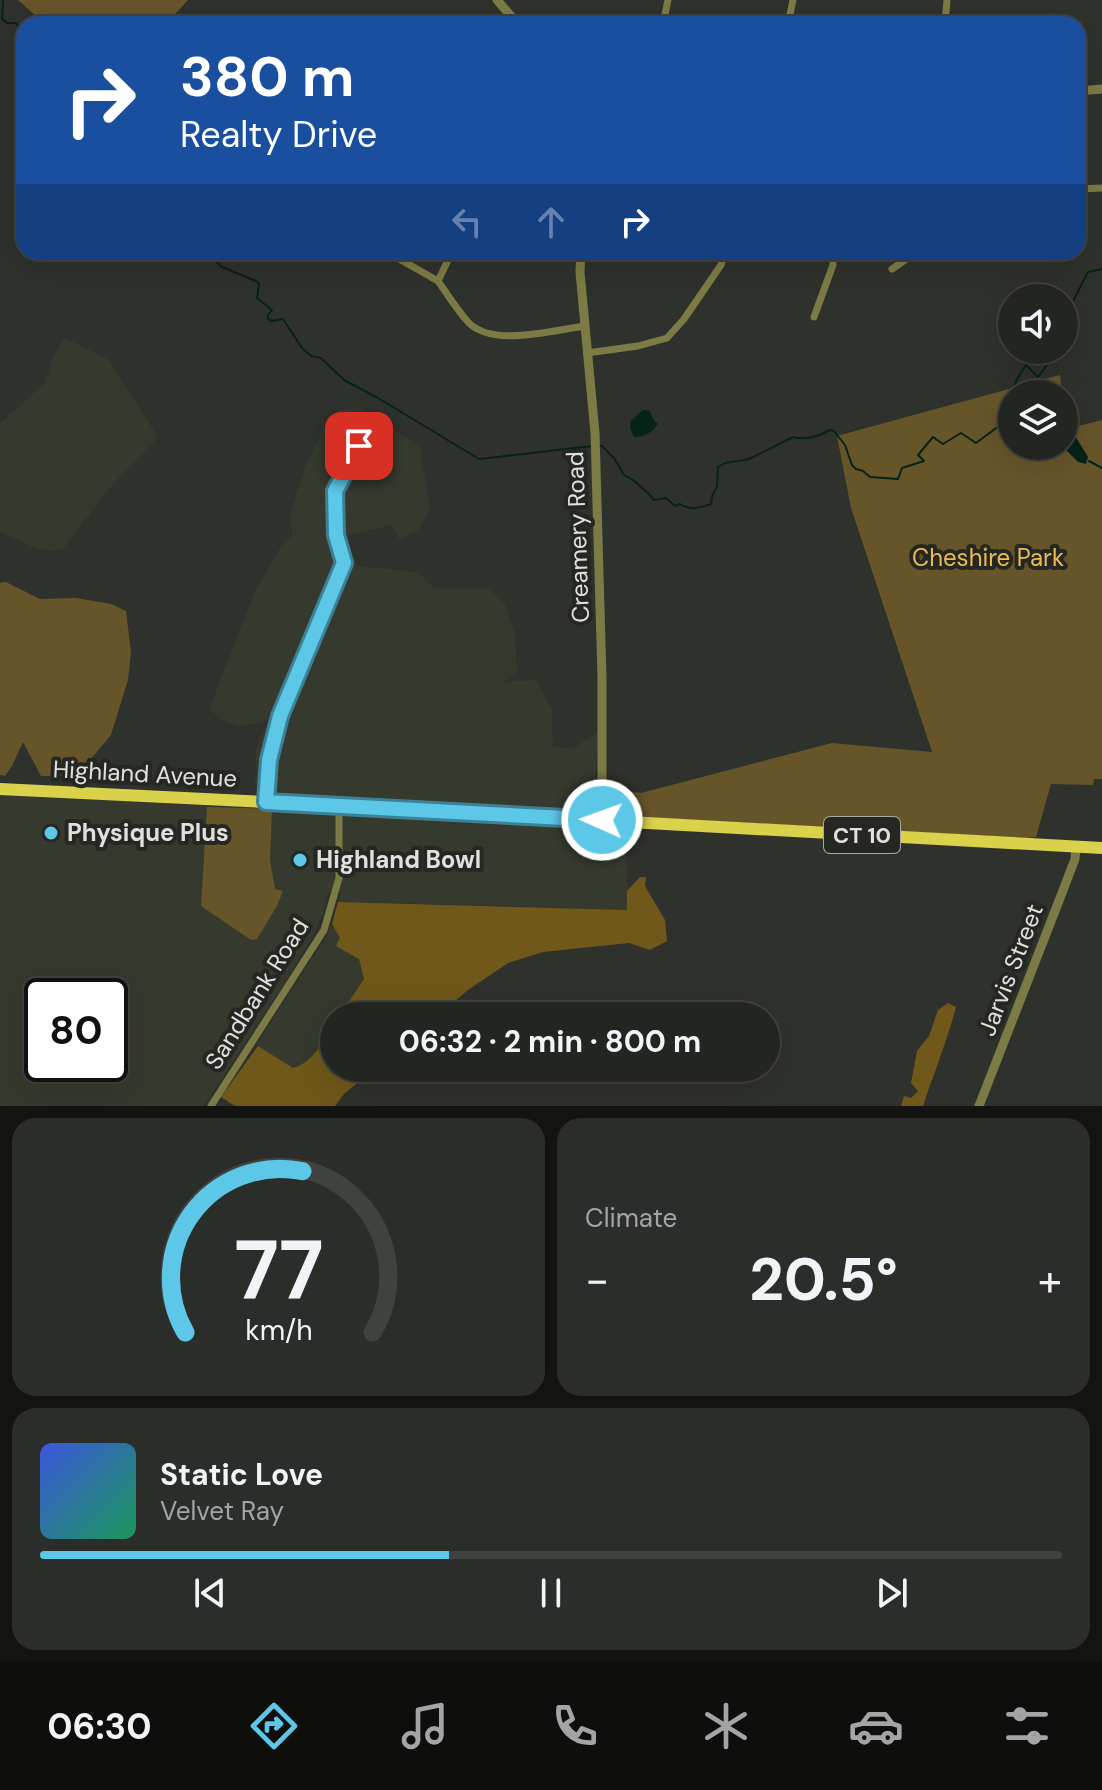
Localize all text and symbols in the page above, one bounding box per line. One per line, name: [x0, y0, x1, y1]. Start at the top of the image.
text: 380 m: [180, 40, 355, 113]
icon: right: [48, 48, 152, 152]
text: Realty Drive: [180, 111, 377, 158]
icon: left: [445, 200, 489, 244]
icon: ahead: [529, 200, 573, 244]
icon: right: [613, 200, 657, 244]
map controls: [998, 284, 1078, 460]
button: sound: [998, 284, 1078, 364]
button: layers: [998, 380, 1078, 460]
pin: [325, 412, 393, 480]
icon: arrive: [337, 424, 381, 468]
street label: Creamery Road: [559, 451, 596, 623]
park label: Cheshire Park: [912, 542, 1064, 573]
street label: Highland Avenue: [52, 753, 238, 794]
position arrow: [560, 778, 644, 862]
place label: Physique Plus: [67, 817, 229, 848]
road number: CT 10: [824, 817, 900, 853]
marker: Physique Plus: [42, 824, 60, 842]
place label: Highland Bowl: [316, 844, 481, 875]
marker: Highland Bowl: [291, 851, 309, 869]
street label: Jarvis Street: [971, 899, 1050, 1040]
street label: Sandbank Road: [198, 913, 315, 1075]
speed limit sign: 80: [24, 978, 128, 1082]
text: 06:32 · 2 min · 800 m: [399, 1022, 701, 1061]
text: Climate: [585, 1201, 677, 1235]
text: 77: [234, 1216, 323, 1325]
text: 20.5°: [749, 1240, 898, 1319]
text: −: [585, 1251, 609, 1309]
text: +: [1038, 1251, 1062, 1309]
text: km/h: [245, 1312, 312, 1349]
text: Static Love: [160, 1455, 323, 1494]
text: Velvet Ray: [160, 1494, 284, 1528]
icon: previous: [188, 1571, 232, 1615]
icon: pause: [529, 1571, 573, 1615]
icon: next: [870, 1571, 914, 1615]
icon: directions: [246, 1698, 302, 1754]
icon: music: [397, 1698, 453, 1754]
icon: phone: [547, 1698, 603, 1754]
icon: climate: [698, 1698, 754, 1754]
icon: car: [848, 1698, 904, 1754]
icon: filters: [999, 1698, 1055, 1754]
text: 06:30: [47, 1703, 152, 1750]

